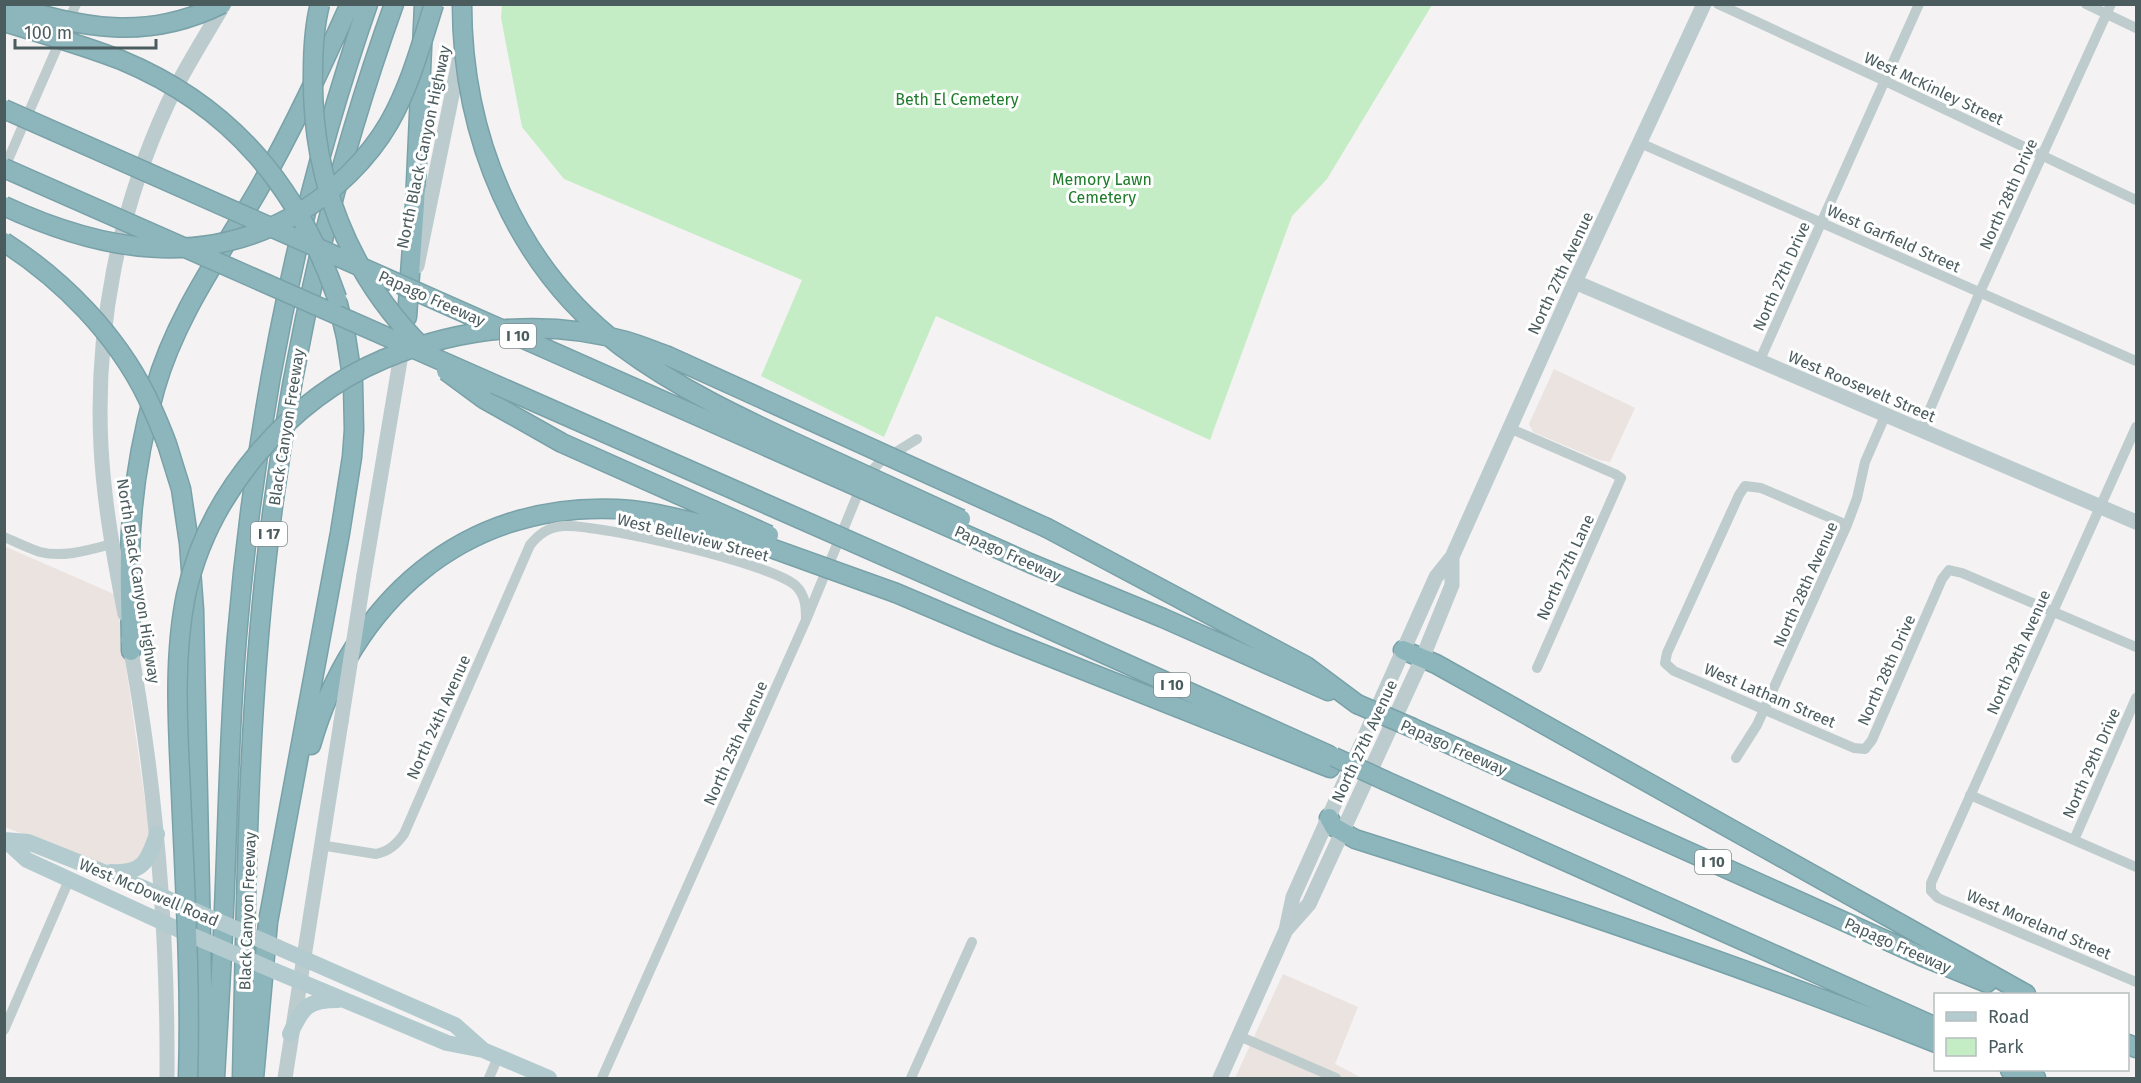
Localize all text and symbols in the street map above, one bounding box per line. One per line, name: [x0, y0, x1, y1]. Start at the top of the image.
scale bar: [15, 12, 156, 50]
text: 100 m: [24, 22, 72, 44]
street label: North Black Canyon Highway: [393, 44, 454, 250]
street label: West McKinley Street: [1861, 48, 2007, 129]
park label: Beth El Cemetery: [895, 90, 1019, 109]
street label: North 28th Drive: [1975, 136, 2041, 253]
park label: Memory Lawn Cemetery: [1052, 170, 1152, 207]
street label: West Garfield Street: [1824, 200, 1964, 277]
street label: North 27th Avenue: [1524, 209, 1597, 338]
street label: North 27th Drive: [1749, 219, 1814, 334]
street label: Papago Freeway: [376, 266, 488, 331]
road number: I 10: [500, 324, 536, 348]
street label: Black Canyon Freeway: [265, 347, 308, 507]
street label: West Roosevelt Street: [1785, 347, 1939, 426]
street label: North Black Canyon Highway: [113, 477, 164, 685]
street label: West Belleview Street: [615, 509, 771, 566]
street label: North 27th Lane: [1533, 511, 1598, 623]
street label: North 28th Avenue: [1769, 519, 1842, 650]
street label: Papago Freeway: [952, 521, 1064, 586]
road number: I 17: [251, 522, 287, 546]
street label: North 29th Avenue: [1982, 587, 2054, 718]
street label: North 28th Drive: [1853, 612, 1919, 729]
street label: North 24th Avenue: [402, 652, 474, 782]
street label: West Latham Street: [1701, 659, 1839, 732]
road number: I 10: [1154, 673, 1190, 697]
street label: North 27th Avenue: [1328, 677, 1401, 806]
street label: North 25th Avenue: [699, 678, 771, 808]
street label: North 29th Drive: [2059, 705, 2124, 821]
street label: Papago Freeway: [1398, 715, 1510, 780]
street label: Black Canyon Freeway: [235, 831, 260, 991]
road number: I 10: [1695, 850, 1731, 874]
street label: West McDowell Road: [76, 854, 221, 930]
street label: West Moreland Street: [1964, 885, 2114, 964]
street label: Papago Freeway: [1842, 913, 1954, 978]
legend: [1934, 993, 2129, 1071]
text: Road: [1988, 1006, 2030, 1028]
text: Park: [1988, 1036, 2024, 1058]

